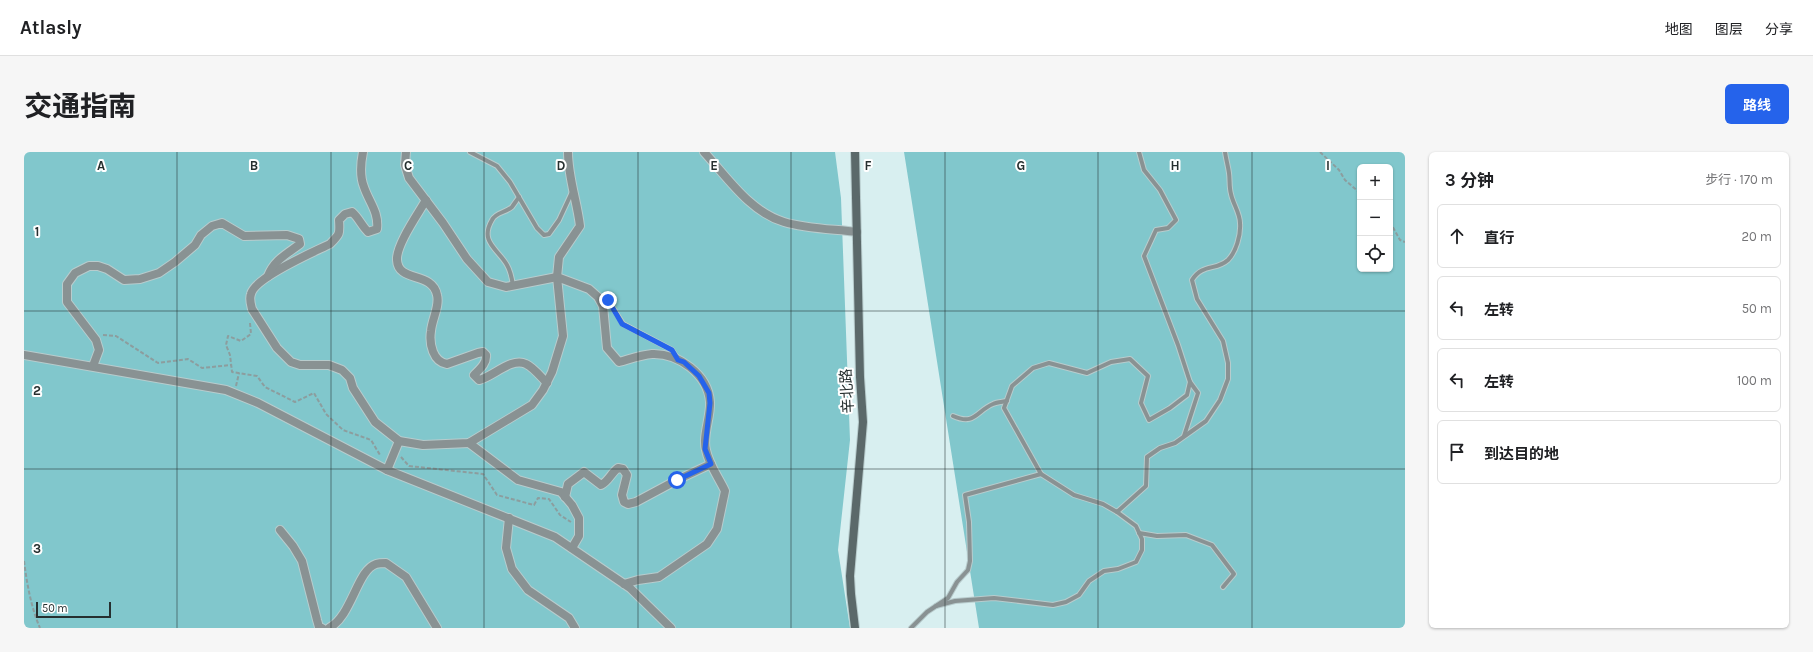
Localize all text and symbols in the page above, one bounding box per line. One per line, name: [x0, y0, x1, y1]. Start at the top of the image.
text: Atlasly: [20, 17, 82, 39]
text: 地图: [1665, 21, 1693, 38]
text: 图层: [1715, 21, 1743, 38]
text: 分享: [1765, 21, 1793, 38]
button: 路线: [1725, 84, 1789, 124]
text: 交通指南: [24, 90, 136, 123]
text: A: [97, 158, 105, 173]
text: B: [250, 158, 258, 173]
text: C: [404, 158, 412, 173]
text: D: [557, 158, 566, 173]
text: E: [710, 158, 718, 173]
text: F: [864, 158, 872, 173]
text: G: [1017, 158, 1025, 173]
text: H: [1170, 158, 1180, 173]
text: I: [1326, 158, 1330, 173]
map controls: [1357, 164, 1393, 272]
button: +: [1357, 164, 1393, 200]
text: 3 分钟: [1445, 170, 1494, 190]
text: 步行 · 170 m: [1705, 172, 1773, 187]
button: −: [1357, 200, 1393, 236]
text: 1: [35, 224, 39, 239]
icon: ahead: [1446, 225, 1468, 247]
text: 直行: [1484, 229, 1514, 247]
text: 20 m: [1742, 229, 1772, 244]
button: locate: [1357, 236, 1393, 272]
route end: [599, 291, 617, 309]
icon: left: [1446, 297, 1468, 319]
text: 左转: [1484, 301, 1514, 319]
text: 50 m: [1742, 301, 1772, 316]
street label: 辛北路: [837, 368, 857, 414]
icon: left: [1446, 369, 1468, 391]
text: 左转: [1484, 373, 1514, 391]
text: 100 m: [1737, 373, 1772, 388]
text: 2: [33, 383, 41, 398]
icon: arrive: [1446, 441, 1468, 463]
text: 到达目的地: [1484, 445, 1559, 463]
route start: [668, 471, 686, 489]
text: 3: [33, 541, 41, 556]
scale bar: [36, 600, 111, 619]
text: 50 m: [42, 602, 68, 615]

